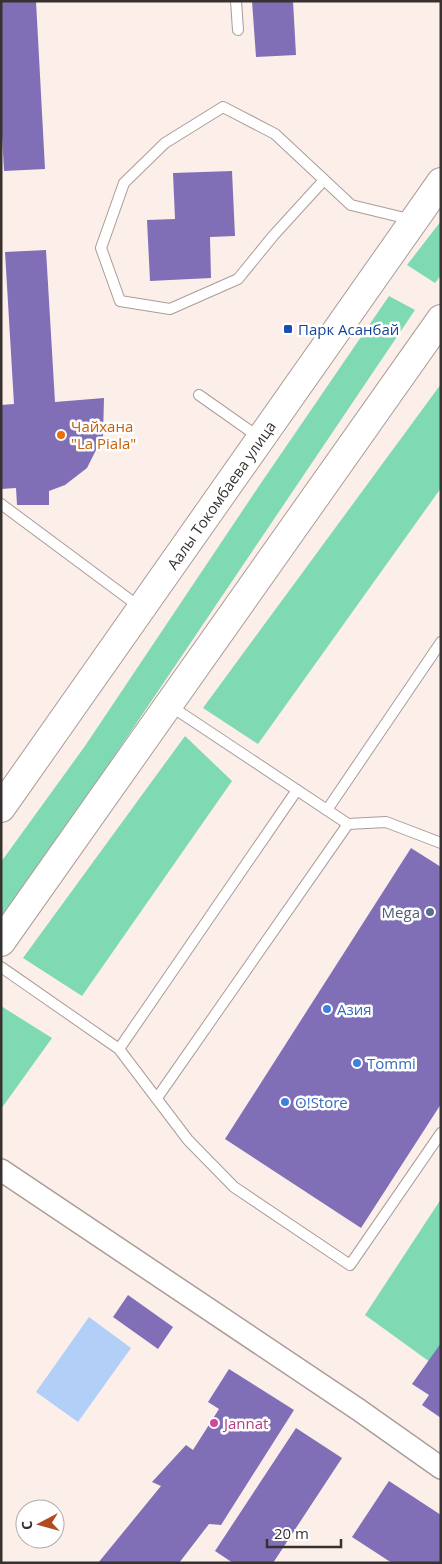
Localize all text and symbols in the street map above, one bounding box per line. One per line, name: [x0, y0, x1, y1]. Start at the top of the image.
place label: Парк Асанбай: [298, 319, 399, 339]
marker: Парк Асанбай: [282, 323, 294, 335]
place label: Чайхана "La Piala": [71, 416, 136, 453]
street label: Аалы Токомбаева улица: [162, 417, 280, 573]
marker: Чайхана "La Piala": [55, 429, 67, 441]
place label: Mega: [382, 902, 420, 922]
marker: Mega: [424, 906, 436, 918]
place label: Азия: [337, 999, 372, 1019]
marker: Азия: [321, 1003, 333, 1015]
place label: Tommi: [367, 1053, 416, 1073]
marker: Tommi: [351, 1057, 363, 1069]
place label: O!Store: [295, 1092, 348, 1112]
marker: O!Store: [279, 1096, 291, 1108]
place label: Jannat: [222, 1413, 268, 1433]
marker: Jannat: [208, 1417, 220, 1429]
north arrow: [15, 1499, 65, 1549]
scale bar: [267, 1516, 341, 1548]
text: С: [17, 1520, 36, 1531]
text: 20 m: [274, 1523, 309, 1543]

